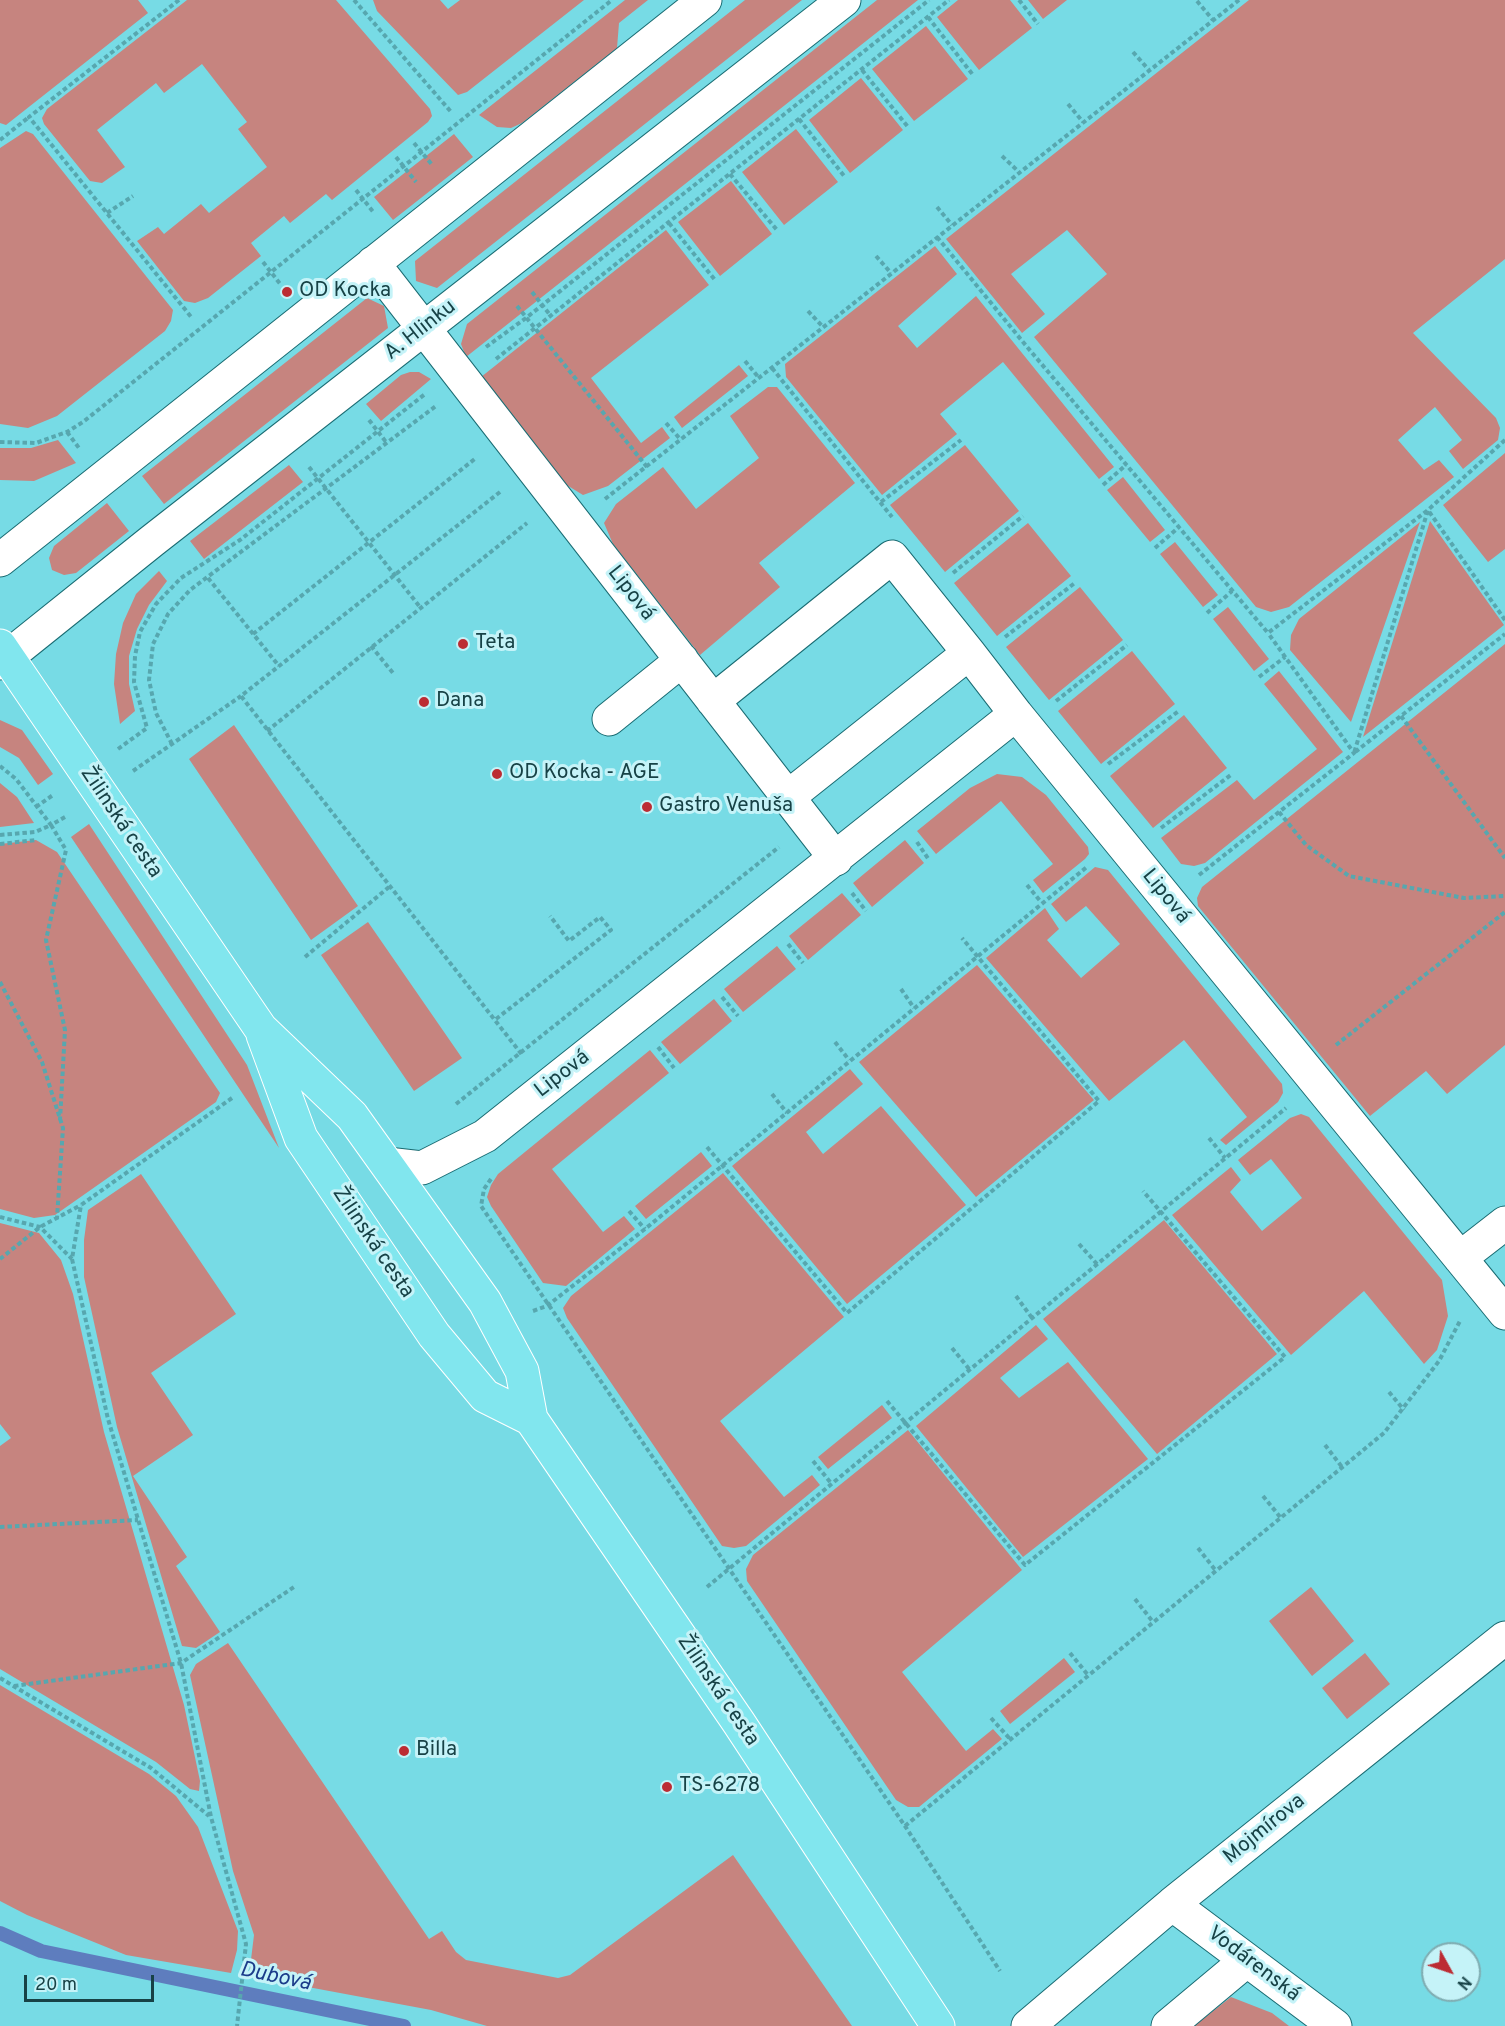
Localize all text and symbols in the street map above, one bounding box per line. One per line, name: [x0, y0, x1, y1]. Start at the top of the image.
place label: OD Kocka: [299, 279, 391, 305]
marker: OD Kocka: [280, 285, 294, 299]
street label: A. Hlinku: [380, 295, 462, 367]
street label: Lipová: [601, 562, 659, 626]
place label: Teta: [475, 631, 515, 657]
marker: Teta: [456, 637, 470, 651]
place label: Dana: [436, 689, 484, 715]
marker: Dana: [417, 695, 431, 709]
place label: OD Kocka - AGE: [509, 761, 660, 787]
street label: Žilinská cesta: [74, 763, 166, 883]
marker: OD Kocka - AGE: [490, 767, 504, 781]
place label: Gastro Venuša: [659, 794, 793, 820]
marker: Gastro Venuša: [640, 800, 654, 814]
street label: Lipová: [1135, 865, 1195, 929]
street label: Lipová: [531, 1046, 595, 1104]
street label: Žilinská cesta: [326, 1183, 418, 1303]
street label: Žilinská cesta: [671, 1631, 763, 1751]
place label: Billa: [416, 1738, 457, 1764]
marker: Billa: [397, 1744, 411, 1758]
place label: TS-6278: [679, 1774, 760, 1800]
marker: TS-6278: [660, 1780, 674, 1794]
street label: Mojmírova: [1219, 1789, 1311, 1871]
street label: Vodárenská: [1202, 1922, 1304, 2008]
north arrow: [1421, 1942, 1481, 2002]
water label: Dubová: [237, 1958, 313, 1998]
scale bar: [27, 1963, 158, 2001]
text: N: [1452, 1971, 1475, 1993]
text: 20 m: [35, 1974, 77, 1997]

